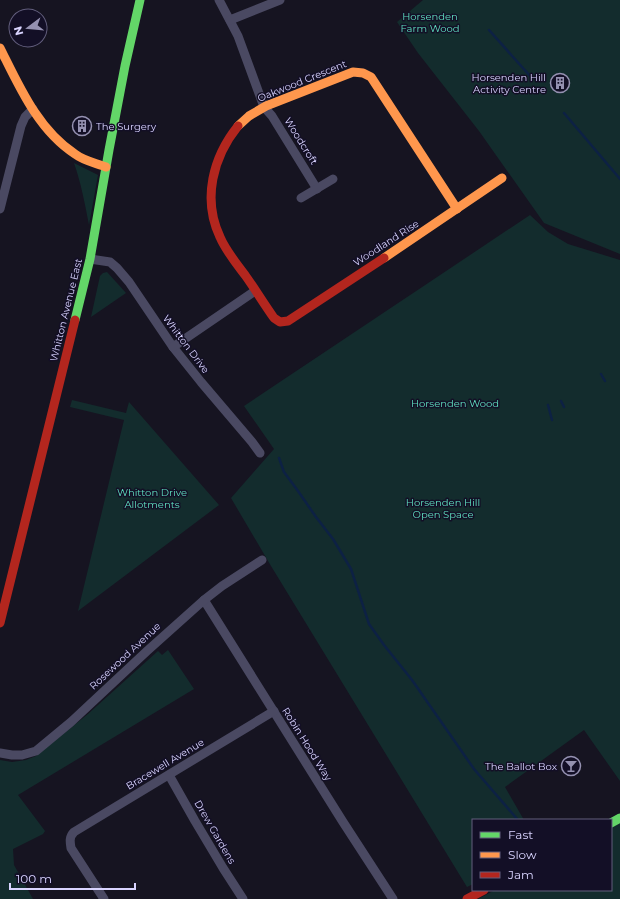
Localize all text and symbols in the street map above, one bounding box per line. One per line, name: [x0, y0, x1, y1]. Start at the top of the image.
north arrow: [8, 8, 48, 48]
park label: Horsenden Farm Wood: [400, 10, 460, 35]
text: N: [10, 25, 26, 37]
street label: Oakwood Crescent: [256, 57, 348, 105]
place label: Horsenden Hill Activity Centre: [472, 71, 546, 96]
building icon: Horsenden Hill Activity Centre: [549, 72, 571, 94]
building icon: The Surgery: [71, 115, 93, 137]
street label: Woodcroft: [281, 115, 321, 167]
place label: The Surgery: [96, 120, 157, 133]
street label: Woodland Rise: [351, 217, 421, 269]
street label: Whitton Avenue East: [47, 257, 85, 363]
street label: Whitton Drive: [160, 312, 212, 376]
park label: Horsenden Wood: [411, 397, 499, 410]
park label: Whitton Drive Allotments: [117, 486, 187, 511]
park label: Horsenden Hill Open Space: [406, 496, 480, 521]
street label: Rosewood Avenue: [87, 620, 163, 692]
street label: Robin Hood Way: [279, 705, 335, 784]
street label: Bracewell Avenue: [124, 736, 206, 792]
bar icon: The Ballot Box: [560, 755, 582, 777]
place label: The Ballot Box: [485, 760, 558, 773]
street label: Drew Gardens: [192, 798, 239, 866]
legend: [472, 819, 612, 891]
text: Fast: [508, 827, 533, 842]
text: Slow: [508, 847, 537, 862]
scale bar: [10, 865, 135, 891]
text: Jam: [507, 867, 534, 882]
text: 100 m: [16, 871, 52, 886]

